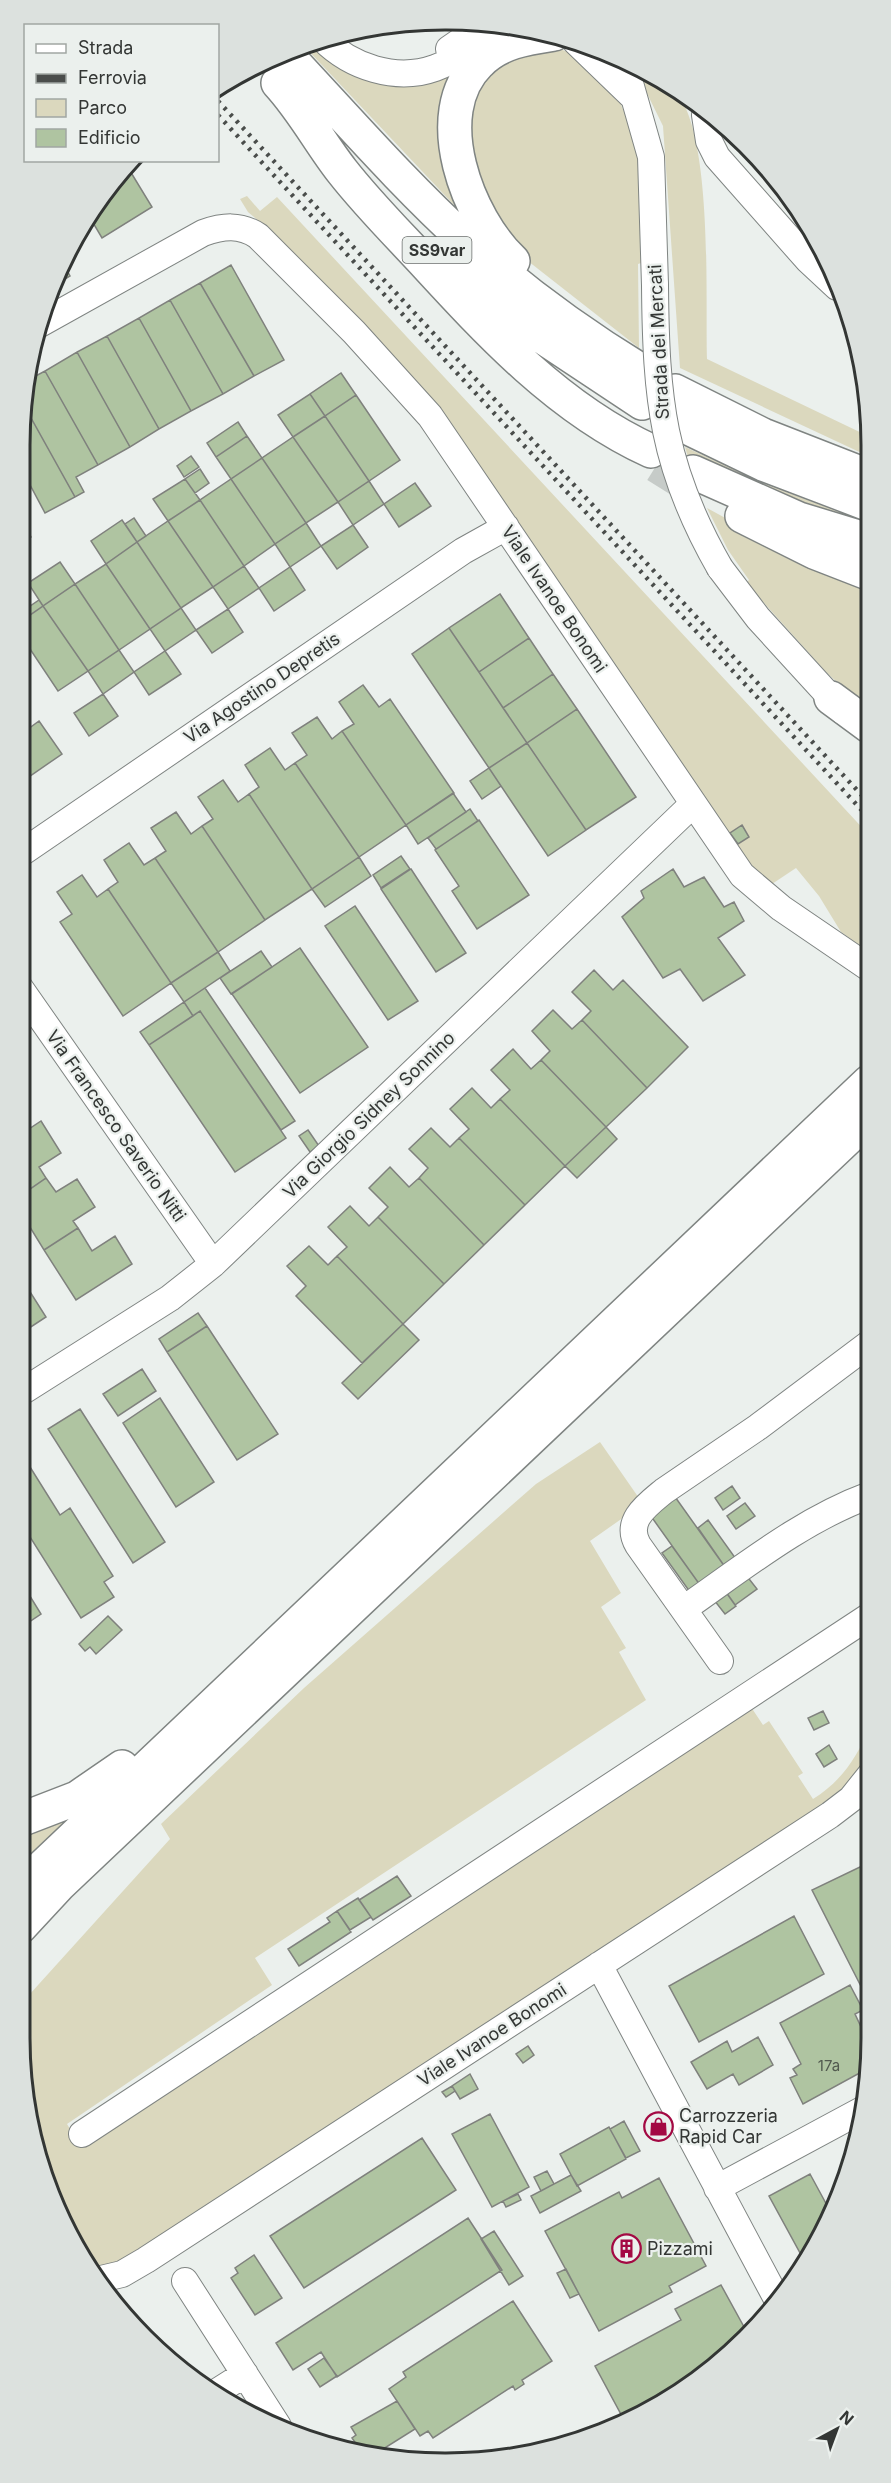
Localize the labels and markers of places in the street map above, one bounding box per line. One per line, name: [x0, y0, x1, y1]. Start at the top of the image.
place label: Carrozzeria Rapid Car: [679, 2105, 778, 2147]
shop icon: Carrozzeria Rapid Car: [642, 2110, 674, 2142]
building icon: Pizzami: [610, 2233, 642, 2265]
place label: Pizzami: [647, 2238, 713, 2259]

